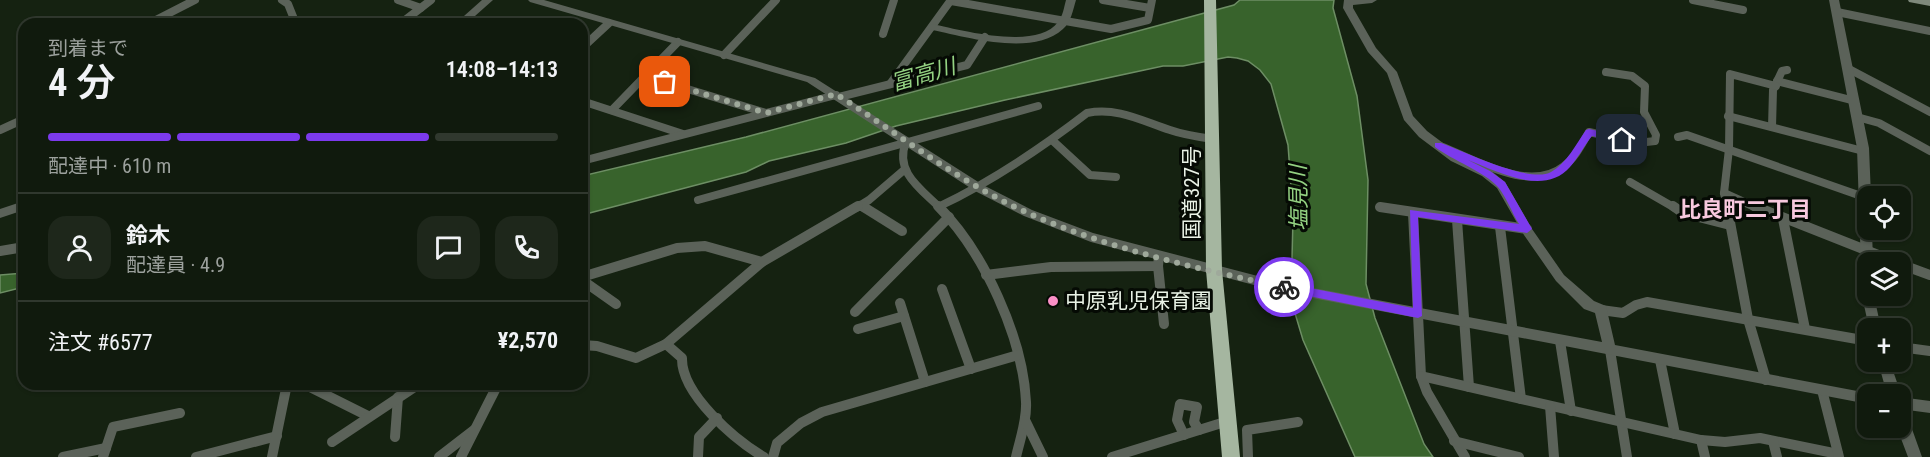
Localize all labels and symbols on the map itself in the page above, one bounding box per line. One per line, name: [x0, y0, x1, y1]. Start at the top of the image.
water label: 富高川: [888, 53, 960, 96]
pin: [639, 56, 690, 107]
pin: [1596, 114, 1647, 165]
street label: 国道327号: [1180, 146, 1204, 240]
water label: 塩見川: [1285, 163, 1312, 231]
district label: 比良町二丁目: [1679, 197, 1811, 222]
courier: [1254, 257, 1314, 317]
place label: 中原乳児保育園: [1065, 289, 1212, 313]
marker: 中原乳児保育園: [1046, 294, 1060, 308]

